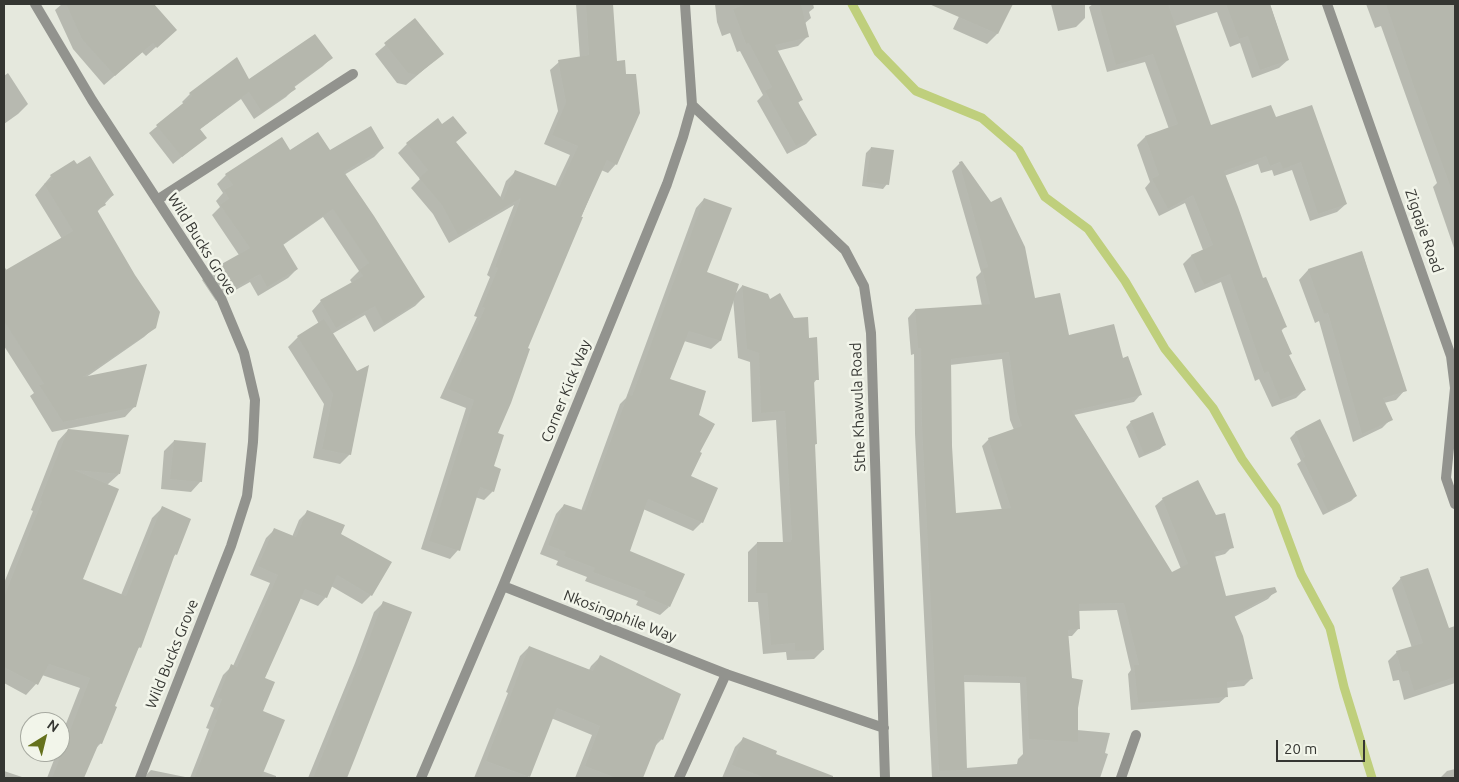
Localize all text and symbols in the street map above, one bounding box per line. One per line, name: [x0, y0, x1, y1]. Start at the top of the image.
street label: Zigqaje Road: [1401, 187, 1447, 275]
street label: Wild Bucks Grove: [164, 190, 240, 298]
street label: Corner Kick Way: [537, 337, 595, 445]
street label: Sthe Khawula Road: [847, 342, 869, 472]
street label: Nkosingphile Way: [561, 586, 679, 646]
street label: Wild Bucks Grove: [142, 597, 202, 711]
north arrow: [20, 712, 70, 762]
text: N: [44, 716, 62, 735]
scale bar: [1279, 730, 1368, 762]
text: 20 m: [1284, 740, 1317, 757]

